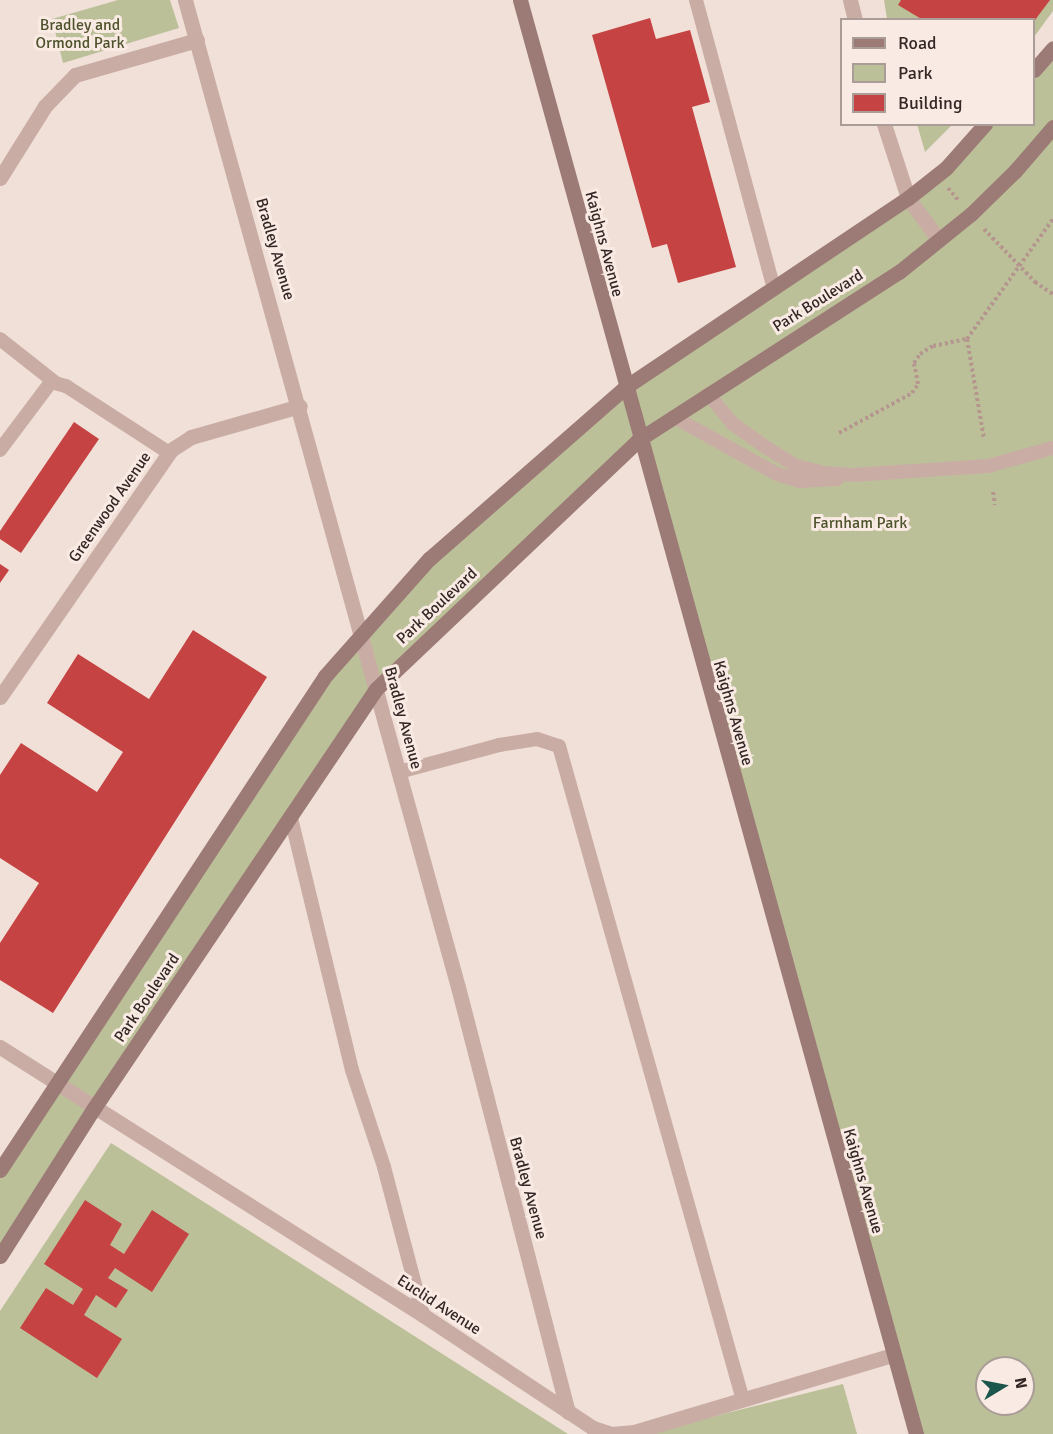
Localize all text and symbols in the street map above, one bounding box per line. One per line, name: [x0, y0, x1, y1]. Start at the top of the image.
park label: Bradley and Ormond Park: [36, 15, 124, 53]
legend: [840, 18, 1035, 126]
text: Road: [898, 32, 937, 54]
text: Park: [898, 62, 933, 84]
text: Building: [898, 92, 962, 114]
street label: Kaighns Avenue: [581, 189, 627, 299]
street label: Bradley Avenue: [251, 196, 299, 302]
street label: Park Boulevard: [769, 266, 867, 336]
street label: Greenwood Avenue: [65, 448, 155, 566]
park label: Farnham Park: [813, 513, 907, 533]
street label: Park Boulevard: [393, 564, 481, 648]
street label: Kaighns Avenue: [709, 658, 757, 768]
street label: Bradley Avenue: [380, 665, 426, 771]
street label: Park Boulevard: [110, 950, 184, 1046]
street label: Kaighns Avenue: [839, 1126, 887, 1236]
street label: Bradley Avenue: [505, 1135, 551, 1241]
street label: Euclid Avenue: [393, 1271, 485, 1339]
north arrow: [975, 1356, 1035, 1416]
text: N: [1010, 1376, 1032, 1390]

